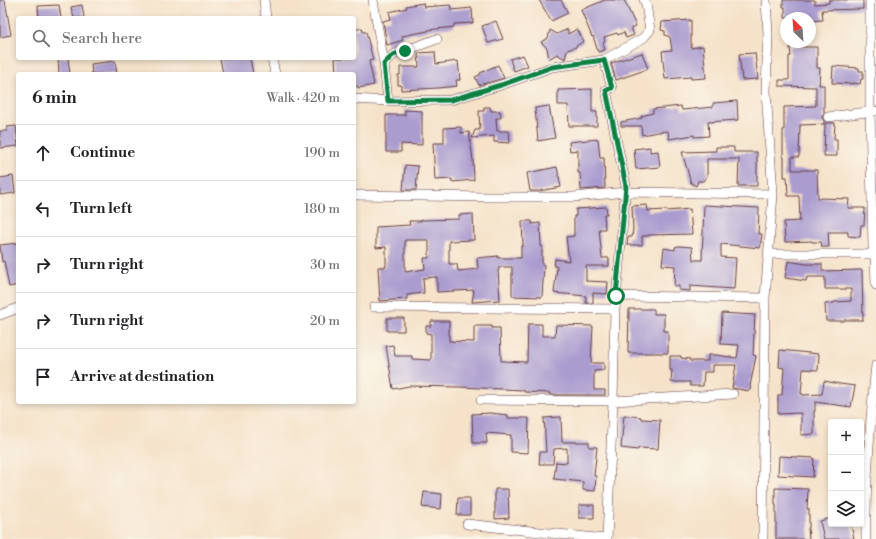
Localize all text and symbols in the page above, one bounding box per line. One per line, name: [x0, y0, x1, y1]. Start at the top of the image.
north arrow: [780, 12, 816, 48]
search box: [16, 16, 356, 60]
icon: search: [30, 27, 52, 49]
text: Search here: [62, 29, 142, 48]
route end: [396, 42, 414, 60]
text: 6 min: [32, 87, 77, 109]
text: Walk · 420 m: [266, 90, 340, 106]
icon: ahead: [32, 142, 54, 164]
text: Continue: [70, 143, 135, 162]
text: 190 m: [304, 145, 340, 161]
icon: left: [32, 198, 54, 220]
text: Turn left: [70, 199, 132, 218]
text: 180 m: [304, 201, 340, 217]
icon: right: [32, 254, 54, 276]
text: Turn right: [70, 255, 144, 274]
text: 30 m: [310, 257, 340, 273]
route start: [607, 287, 625, 305]
icon: right: [32, 310, 54, 332]
text: Turn right: [70, 311, 144, 330]
text: 20 m: [310, 313, 340, 329]
icon: arrive: [32, 366, 54, 388]
text: Arrive at destination: [70, 367, 214, 386]
map controls: [828, 419, 864, 527]
button: +: [828, 419, 864, 455]
button: −: [828, 455, 864, 491]
button: layers: [828, 491, 864, 527]

